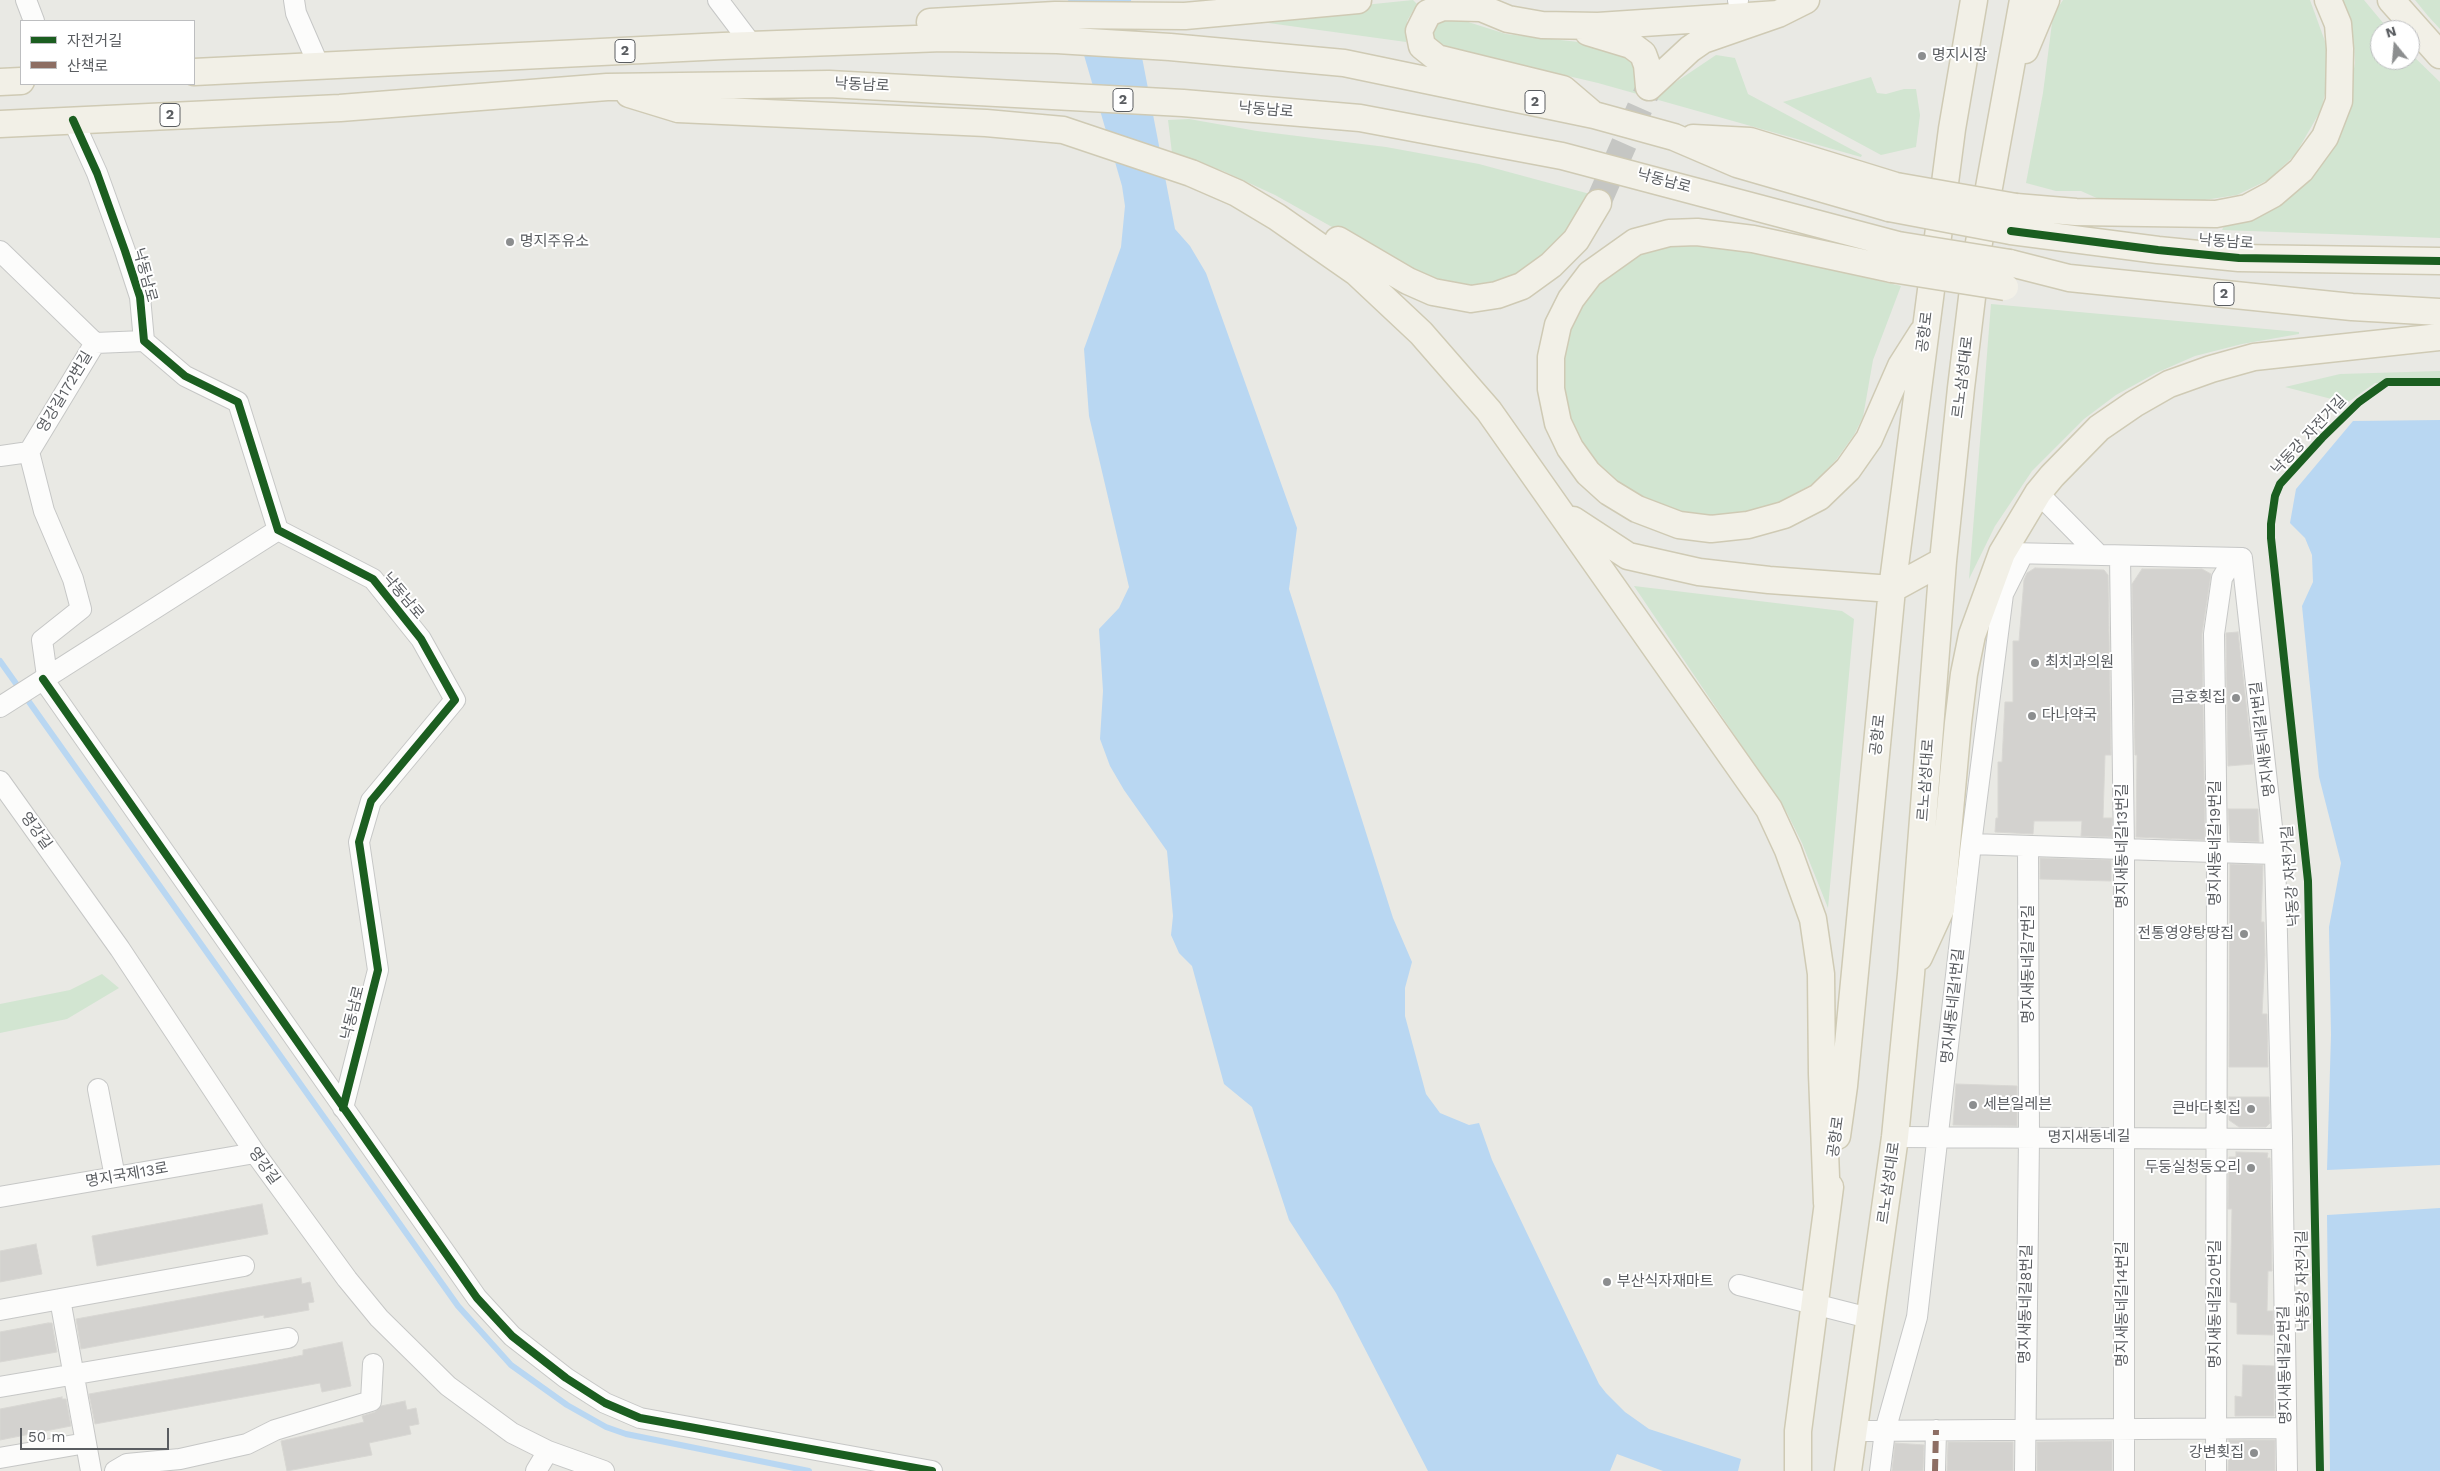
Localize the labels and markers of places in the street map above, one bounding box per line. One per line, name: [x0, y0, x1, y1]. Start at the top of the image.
place label: 명지시장: [1932, 47, 1987, 65]
marker: 명지시장: [1916, 50, 1928, 62]
place label: 명지주유소: [520, 233, 589, 251]
marker: 명지주유소: [504, 236, 516, 248]
place label: 최치과의원: [2045, 654, 2114, 672]
marker: 최치과의원: [2029, 657, 2041, 669]
place label: 금호횟집: [2171, 689, 2226, 707]
marker: 금호횟집: [2230, 692, 2242, 704]
place label: 다나약국: [2042, 707, 2097, 725]
marker: 다나약국: [2026, 710, 2038, 722]
place label: 전통영양탕땅집: [2137, 925, 2234, 943]
marker: 전통영양탕땅집: [2238, 928, 2250, 940]
place label: 세븐일레븐: [1983, 1096, 2052, 1114]
marker: 세븐일레븐: [1967, 1099, 1979, 1111]
place label: 큰바다횟집: [2172, 1100, 2241, 1118]
marker: 큰바다횟집: [2245, 1103, 2257, 1115]
place label: 두둥실청둥오리: [2144, 1159, 2241, 1177]
marker: 두둥실청둥오리: [2245, 1162, 2257, 1174]
place label: 부산식자재마트: [1617, 1273, 1714, 1291]
marker: 부산식자재마트: [1601, 1276, 1613, 1288]
place label: 강변횟집: [2189, 1444, 2244, 1462]
marker: 강변횟집: [2248, 1447, 2260, 1459]

